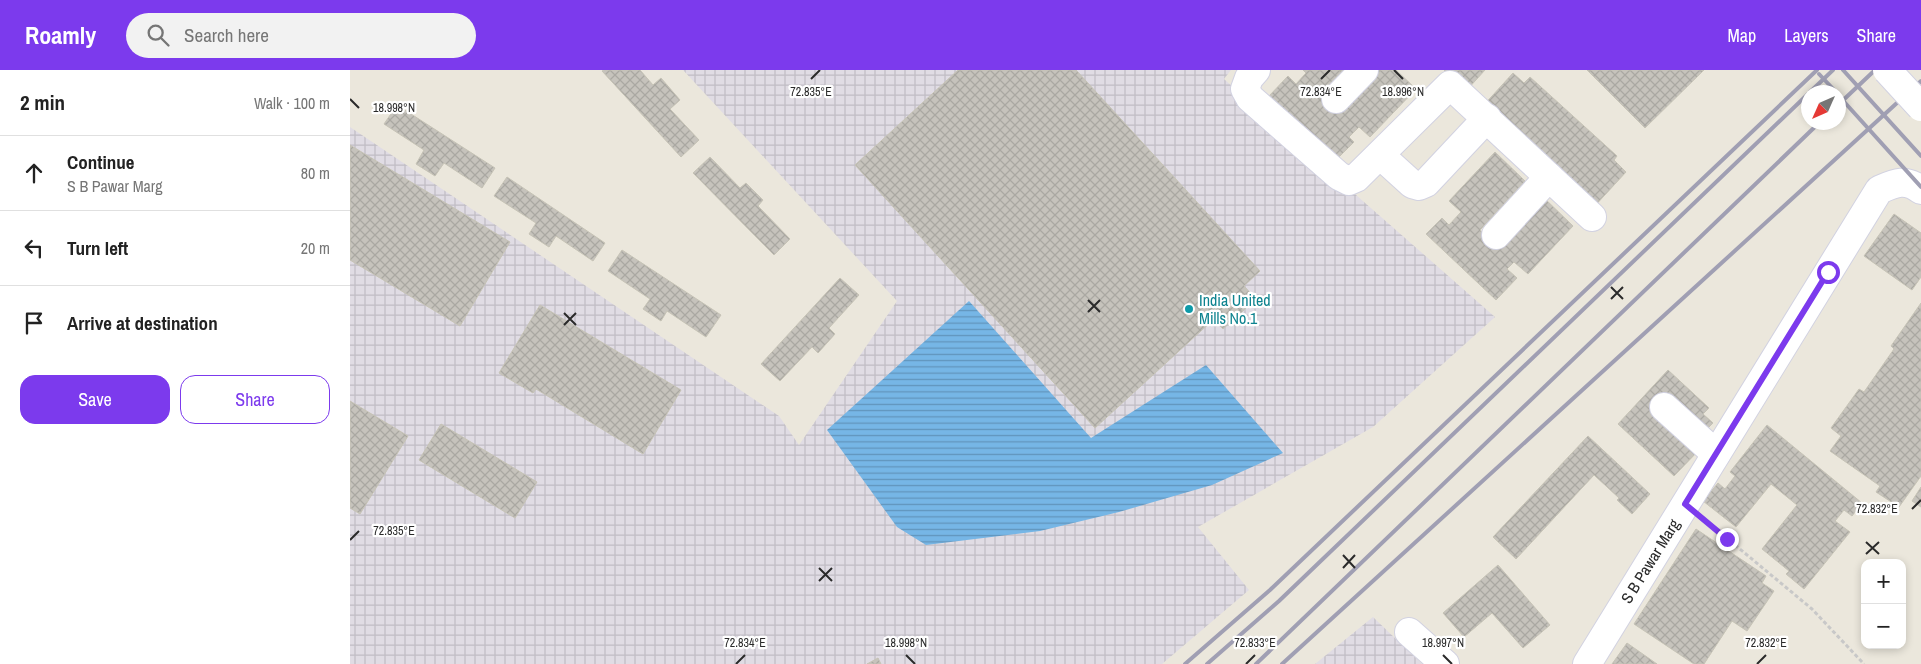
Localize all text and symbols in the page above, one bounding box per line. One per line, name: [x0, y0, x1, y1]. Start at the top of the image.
search box: [126, 13, 476, 58]
text: Roamly: [25, 19, 96, 51]
icon: search: [144, 21, 172, 49]
text: Search here: [184, 22, 269, 48]
text: Map: [1728, 23, 1756, 48]
text: Layers: [1784, 23, 1829, 48]
text: Share: [1857, 23, 1896, 48]
text: 72.835°E: [790, 84, 832, 100]
text: 72.834°E: [1300, 84, 1342, 100]
text: 18.996°N: [1382, 84, 1424, 100]
north arrow: [1801, 85, 1846, 130]
text: 2 min: [20, 88, 65, 117]
text: Walk · 100 m: [254, 92, 330, 114]
text: 18.998°N: [373, 100, 415, 116]
text: Continue: [67, 149, 135, 175]
icon: ahead: [20, 159, 48, 187]
text: 80 m: [301, 162, 330, 184]
text: S B Pawar Marg: [67, 175, 163, 197]
icon: left: [20, 234, 48, 262]
text: Turn left: [67, 235, 128, 261]
text: 20 m: [301, 237, 330, 259]
route start: [1817, 261, 1840, 284]
place label: India United Mills No.1: [1199, 289, 1271, 329]
marker: India United Mills No.1: [1183, 303, 1195, 315]
icon: arrive: [20, 309, 48, 337]
text: Arrive at destination: [67, 310, 218, 336]
button: Save: [20, 375, 170, 424]
button: Share: [180, 375, 330, 424]
text: 72.832°E: [1856, 501, 1898, 517]
street label: S B Pawar Marg: [1615, 514, 1685, 607]
text: 72.835°E: [373, 523, 415, 539]
route end: [1716, 528, 1739, 551]
map controls: [1861, 559, 1906, 649]
button: +: [1861, 559, 1906, 604]
button: −: [1861, 604, 1906, 649]
text: 72.834°E: [724, 635, 766, 651]
text: 18.998°N: [885, 635, 927, 651]
text: 72.833°E: [1234, 635, 1276, 651]
text: 18.997°N: [1422, 635, 1464, 651]
text: 72.832°E: [1745, 635, 1787, 651]

